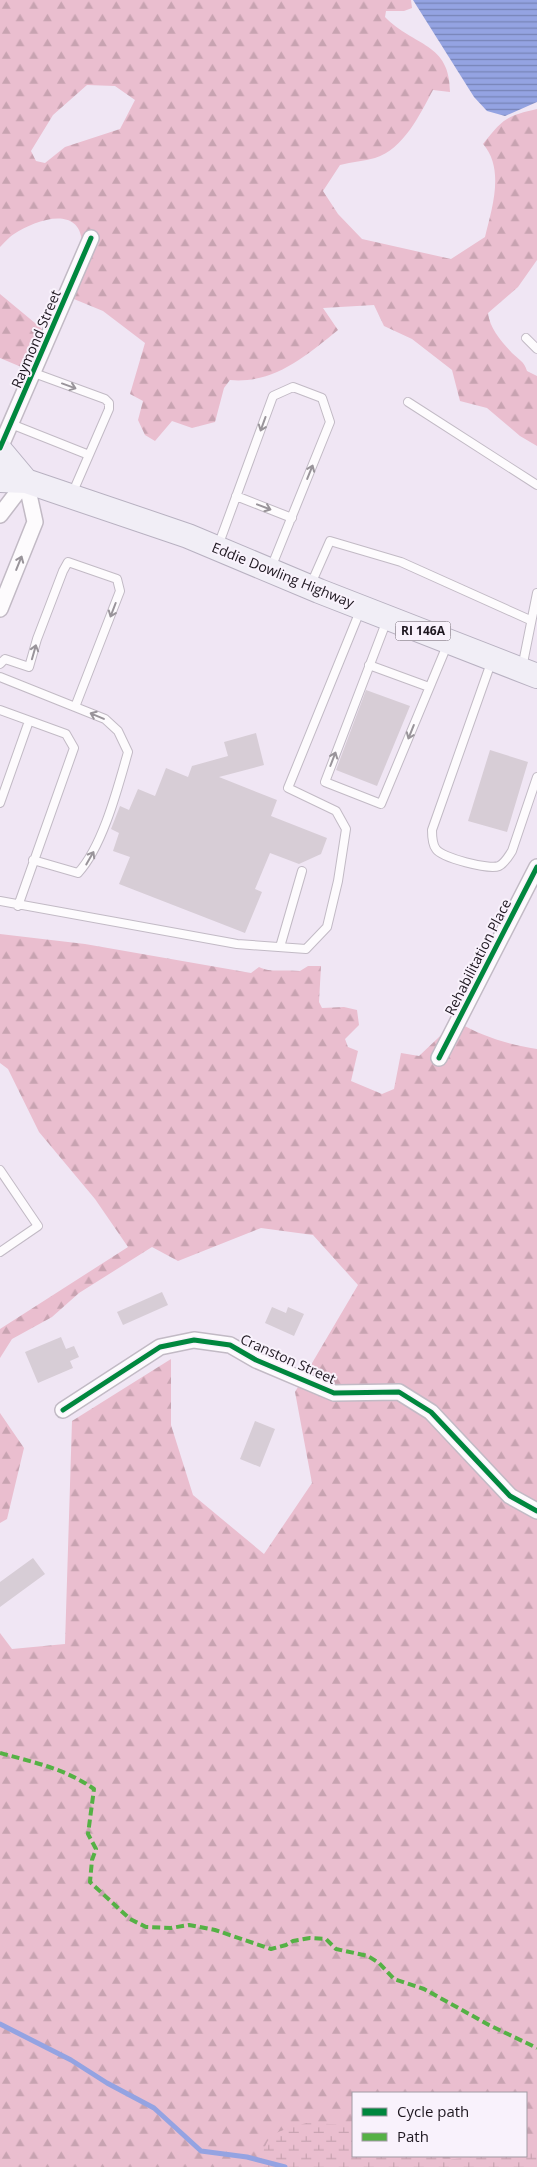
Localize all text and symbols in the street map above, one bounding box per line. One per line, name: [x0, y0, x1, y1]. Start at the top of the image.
street label: Raymond Street: [6, 287, 65, 391]
one-way arrow: [61, 382, 77, 391]
one-way arrow: [258, 416, 267, 431]
one-way arrow: [306, 465, 315, 480]
one-way arrow: [256, 503, 271, 512]
street label: Eddie Dowling Highway: [209, 537, 358, 612]
one-way arrow: [15, 556, 24, 571]
one-way arrow: [108, 602, 117, 617]
road number: RI 146A: [396, 622, 450, 640]
one-way arrow: [29, 644, 39, 660]
one-way arrow: [90, 710, 105, 720]
one-way arrow: [405, 725, 414, 740]
one-way arrow: [329, 752, 339, 767]
one-way arrow: [85, 851, 95, 865]
street label: Rehabilitation Place: [440, 895, 515, 1018]
street label: Cranston Street: [238, 1329, 339, 1388]
legend: [352, 2092, 527, 2157]
text: Cycle path: [397, 2101, 469, 2121]
text: Path: [397, 2126, 429, 2146]

